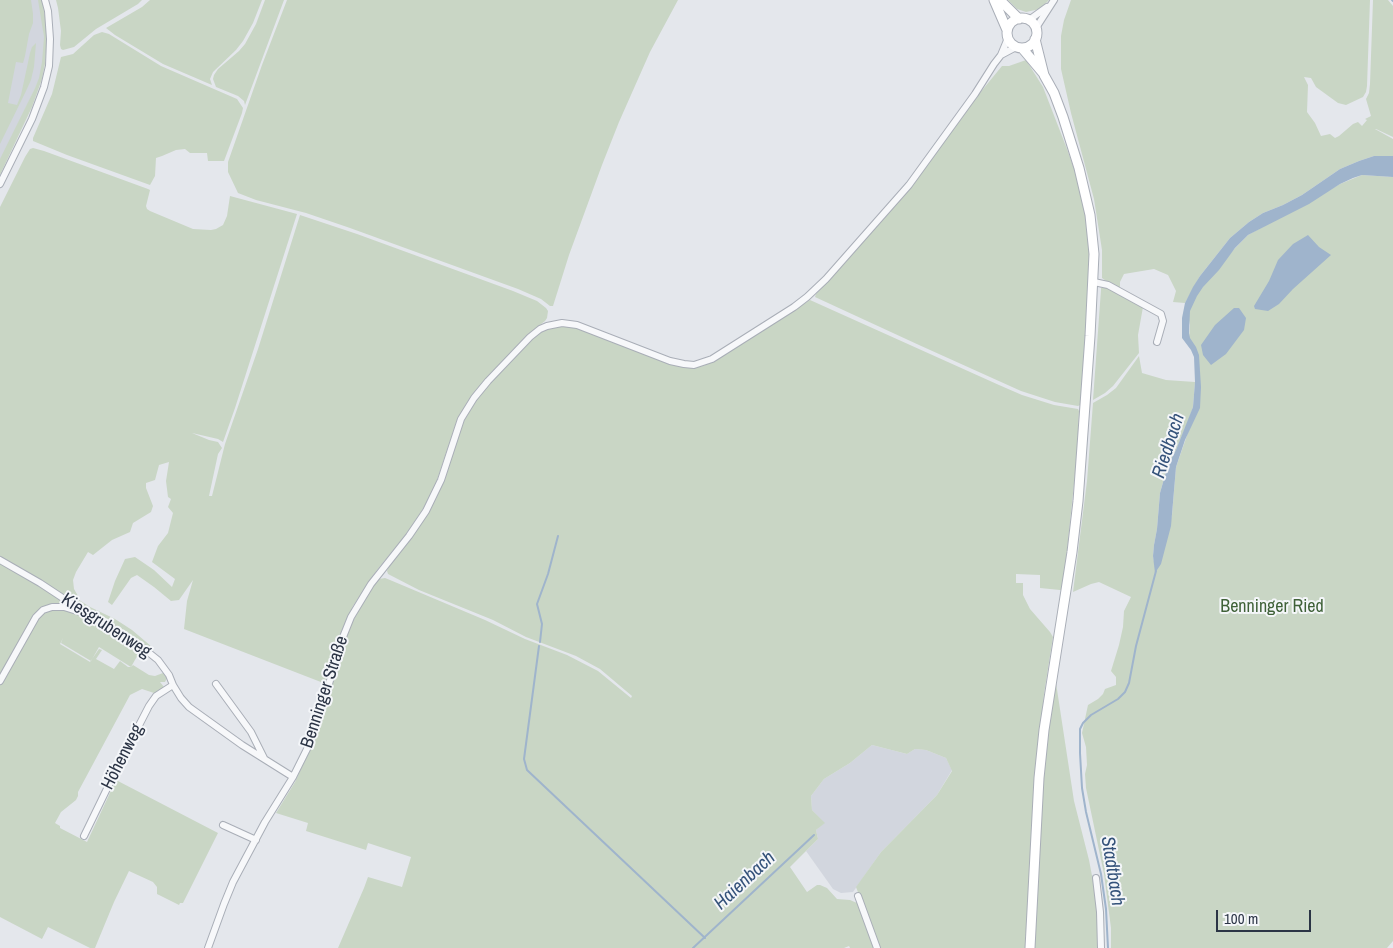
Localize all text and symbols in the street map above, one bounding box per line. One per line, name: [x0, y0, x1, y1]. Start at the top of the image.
water label: Riedbach: [1148, 411, 1190, 481]
street label: Kiesgrubenweg: [57, 589, 155, 663]
park label: Benninger Ried: [1220, 596, 1324, 618]
street label: Benninger Straße: [297, 633, 353, 751]
street label: Höhenweg: [97, 721, 149, 793]
water label: Stadtbach: [1095, 835, 1129, 907]
water label: Haienbach: [710, 847, 780, 915]
scale bar: [1218, 900, 1313, 932]
text: 100 m: [1224, 908, 1258, 929]

